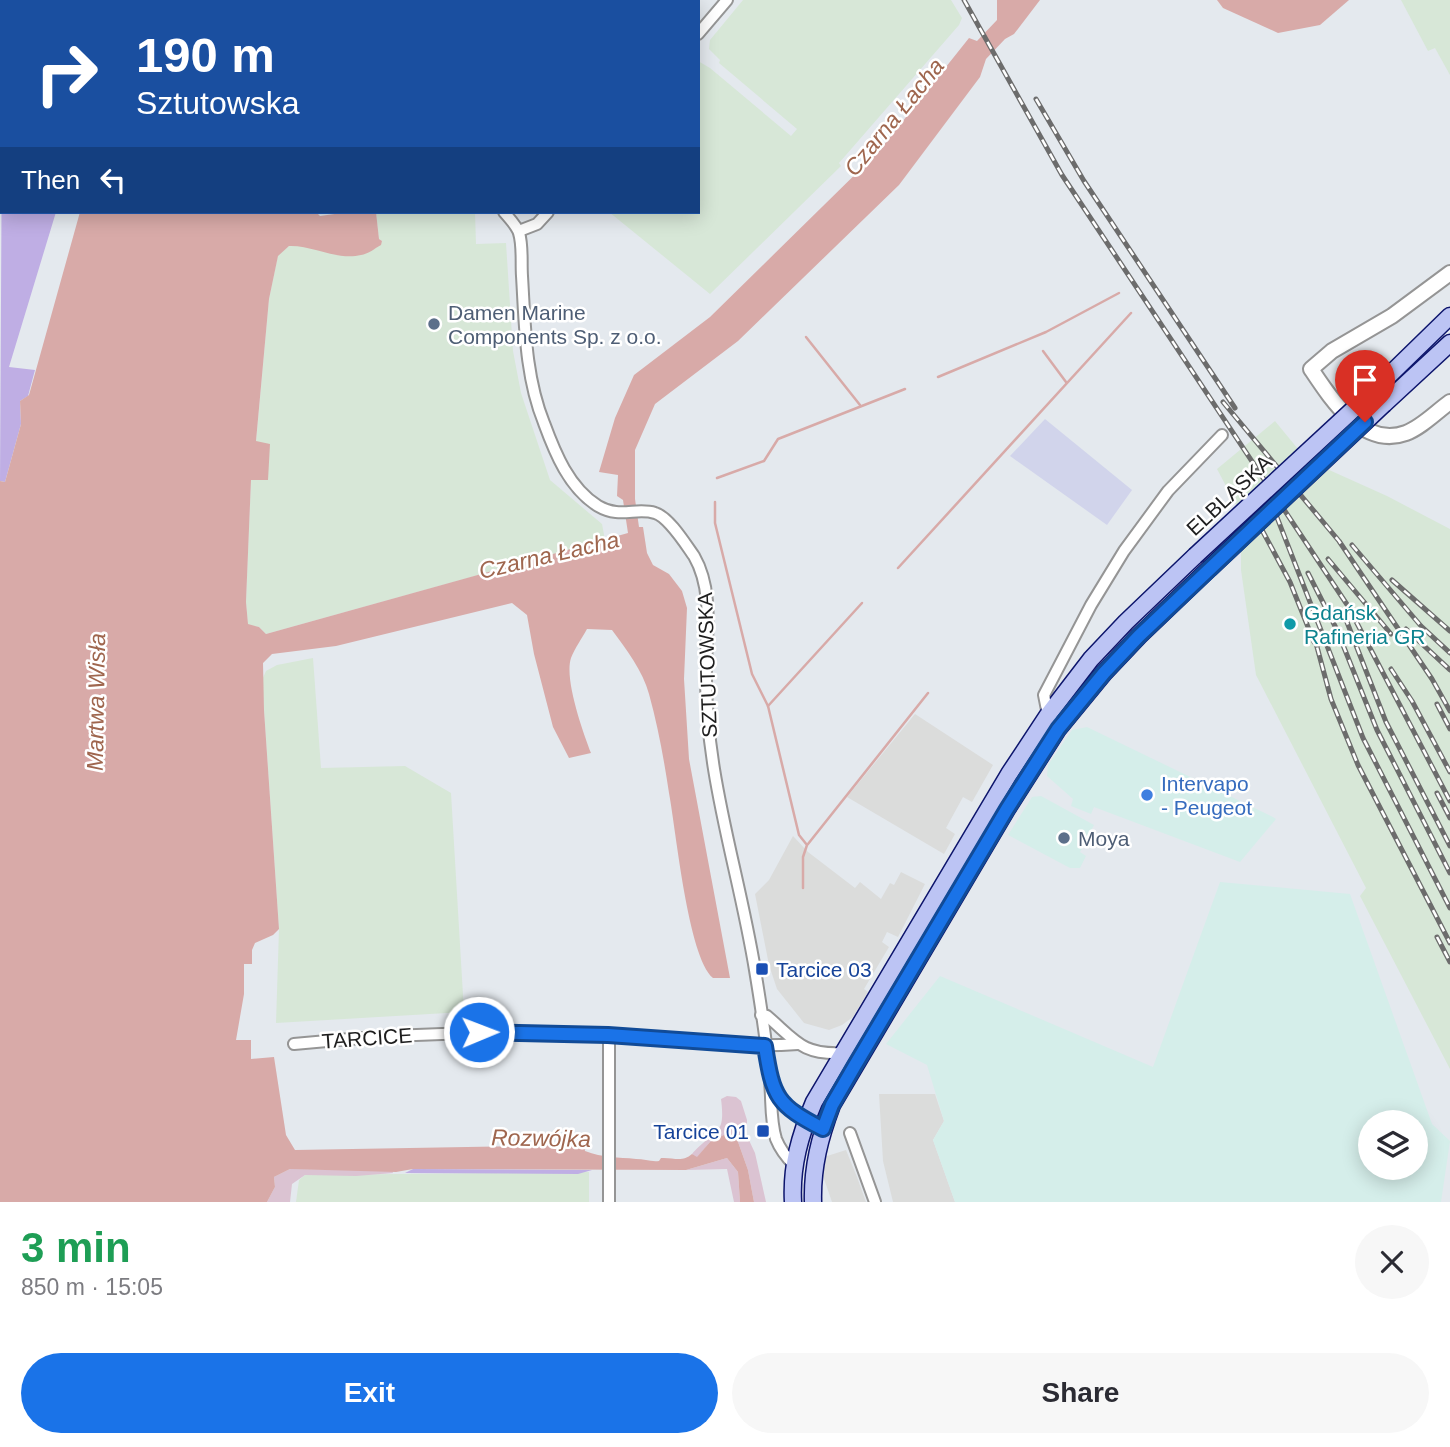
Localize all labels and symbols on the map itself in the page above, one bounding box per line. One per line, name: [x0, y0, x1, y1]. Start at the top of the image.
water label: Czarna Łacha: [839, 53, 949, 181]
place label: Damen Marine Components Sp. z o.o.: [448, 301, 662, 348]
marker: Damen Marine Components Sp. z o.o.: [426, 316, 442, 332]
pin: [1335, 350, 1395, 422]
street label: ELBLĄSKA: [1182, 450, 1276, 540]
water label: Czarna Łacha: [476, 526, 622, 584]
street label: SZTUTOWSKA: [693, 592, 721, 738]
place label: Gdańsk Rafineria GR: [1304, 601, 1425, 648]
marker: Gdańsk Rafineria GR: [1282, 616, 1298, 632]
water label: Martwa Wisła: [82, 633, 110, 771]
place label: Intervapo - Peugeot: [1161, 772, 1252, 819]
marker: Intervapo - Peugeot: [1139, 787, 1155, 803]
place label: Moya: [1078, 827, 1130, 850]
marker: Moya: [1056, 830, 1072, 846]
place label: Tarcice 03: [776, 958, 872, 981]
marker: Tarcice 03: [754, 961, 770, 977]
position arrow: [442, 995, 516, 1069]
street label: TARCICE: [321, 1023, 413, 1053]
place label: Tarcice 01: [653, 1120, 749, 1143]
marker: Tarcice 01: [755, 1123, 771, 1139]
water label: Rozwójka: [491, 1124, 591, 1152]

